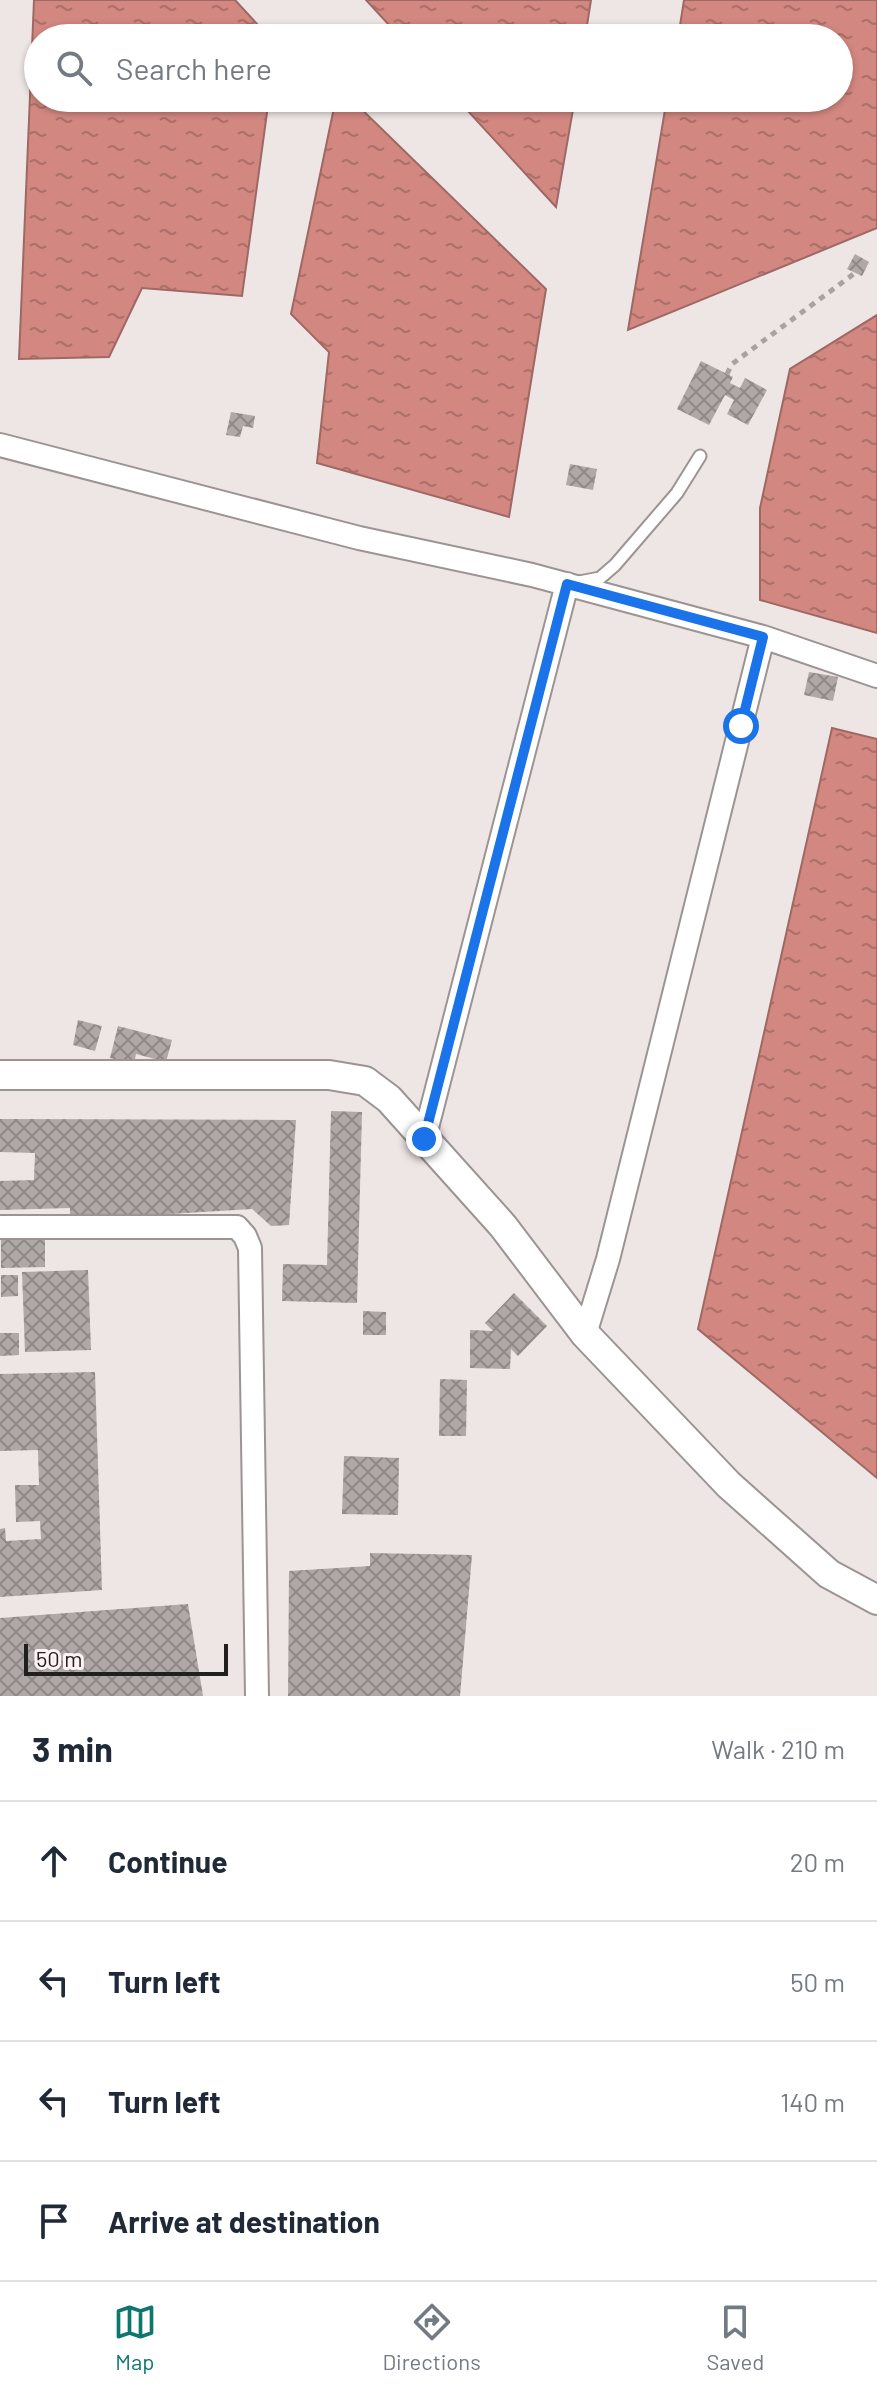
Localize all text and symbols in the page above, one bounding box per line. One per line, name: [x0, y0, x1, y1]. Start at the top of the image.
search box: [24, 24, 853, 112]
icon: search: [52, 46, 96, 90]
text: Search here: [116, 50, 272, 86]
route start: [723, 708, 759, 744]
route end: [406, 1121, 442, 1157]
scale bar: [24, 1640, 228, 1676]
text: 50 m: [36, 1645, 82, 1671]
text: 3 min: [32, 1728, 113, 1769]
text: Walk · 210 m: [711, 1733, 845, 1764]
icon: ahead: [32, 1839, 76, 1883]
text: Continue: [108, 1843, 228, 1879]
text: 20 m: [790, 1846, 845, 1877]
icon: left: [32, 1959, 76, 2003]
text: Turn left: [108, 1963, 221, 1999]
text: 50 m: [790, 1966, 845, 1997]
icon: left: [32, 2079, 76, 2123]
text: Turn left: [108, 2083, 221, 2119]
text: 140 m: [780, 2086, 845, 2117]
icon: arrive: [32, 2199, 76, 2243]
text: Arrive at destination: [108, 2203, 380, 2239]
tab: Map: [113, 2300, 157, 2374]
tab: Directions: [382, 2300, 481, 2374]
tab: Saved: [706, 2300, 764, 2374]

